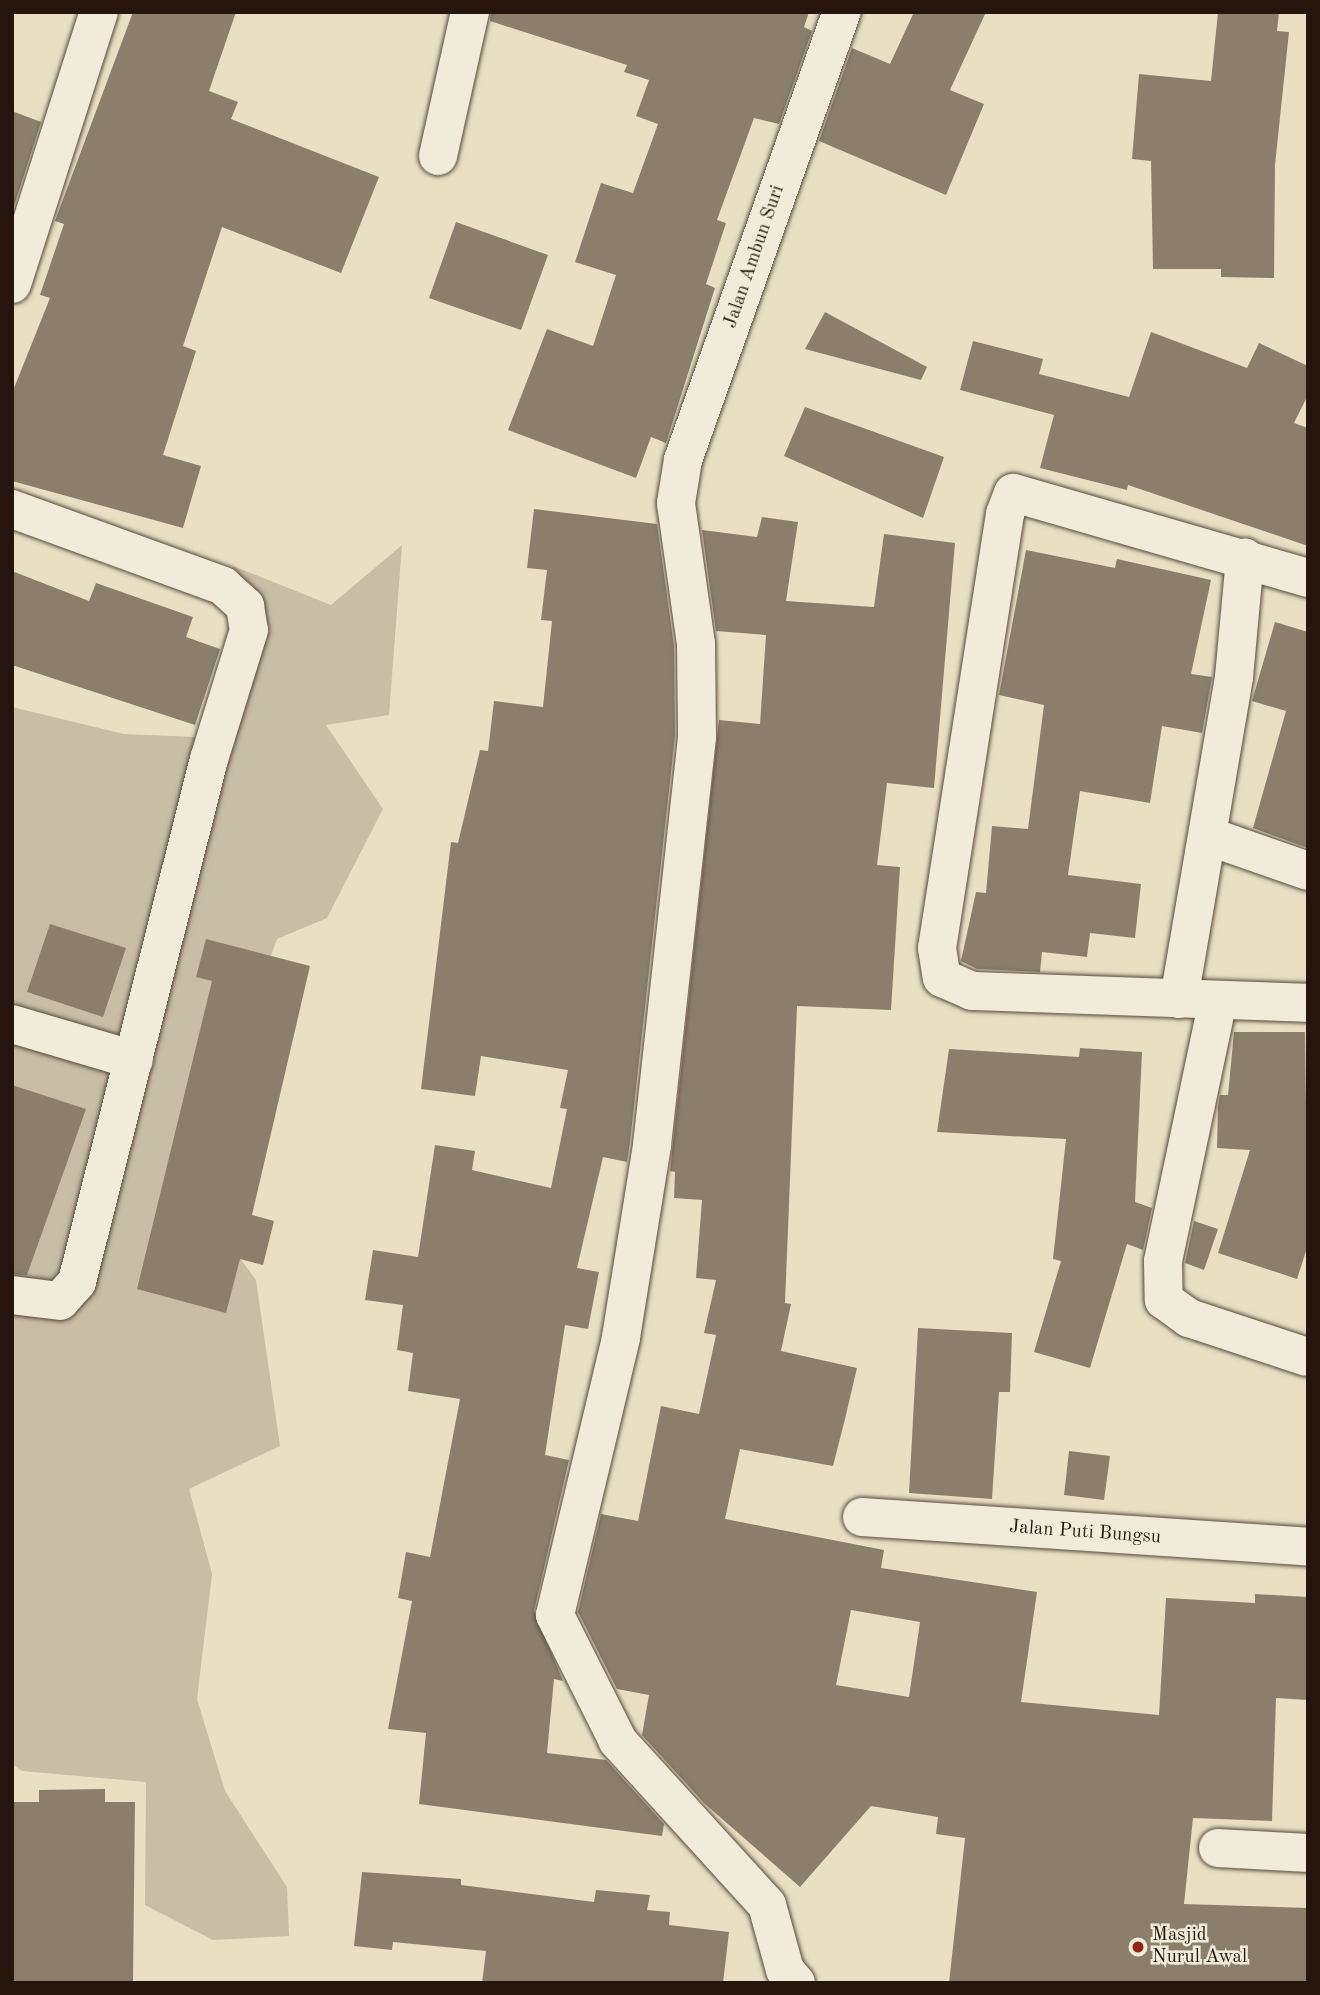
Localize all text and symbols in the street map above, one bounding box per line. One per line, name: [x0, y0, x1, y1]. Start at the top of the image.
street label: Jalan Ambun Suri: [720, 183, 790, 331]
street label: Jalan Puti Bungsu: [1008, 1516, 1162, 1550]
place label: Masjid Nurul Awal: [1152, 1925, 1247, 1969]
marker: Masjid Nurul Awal: [1130, 1939, 1146, 1955]

